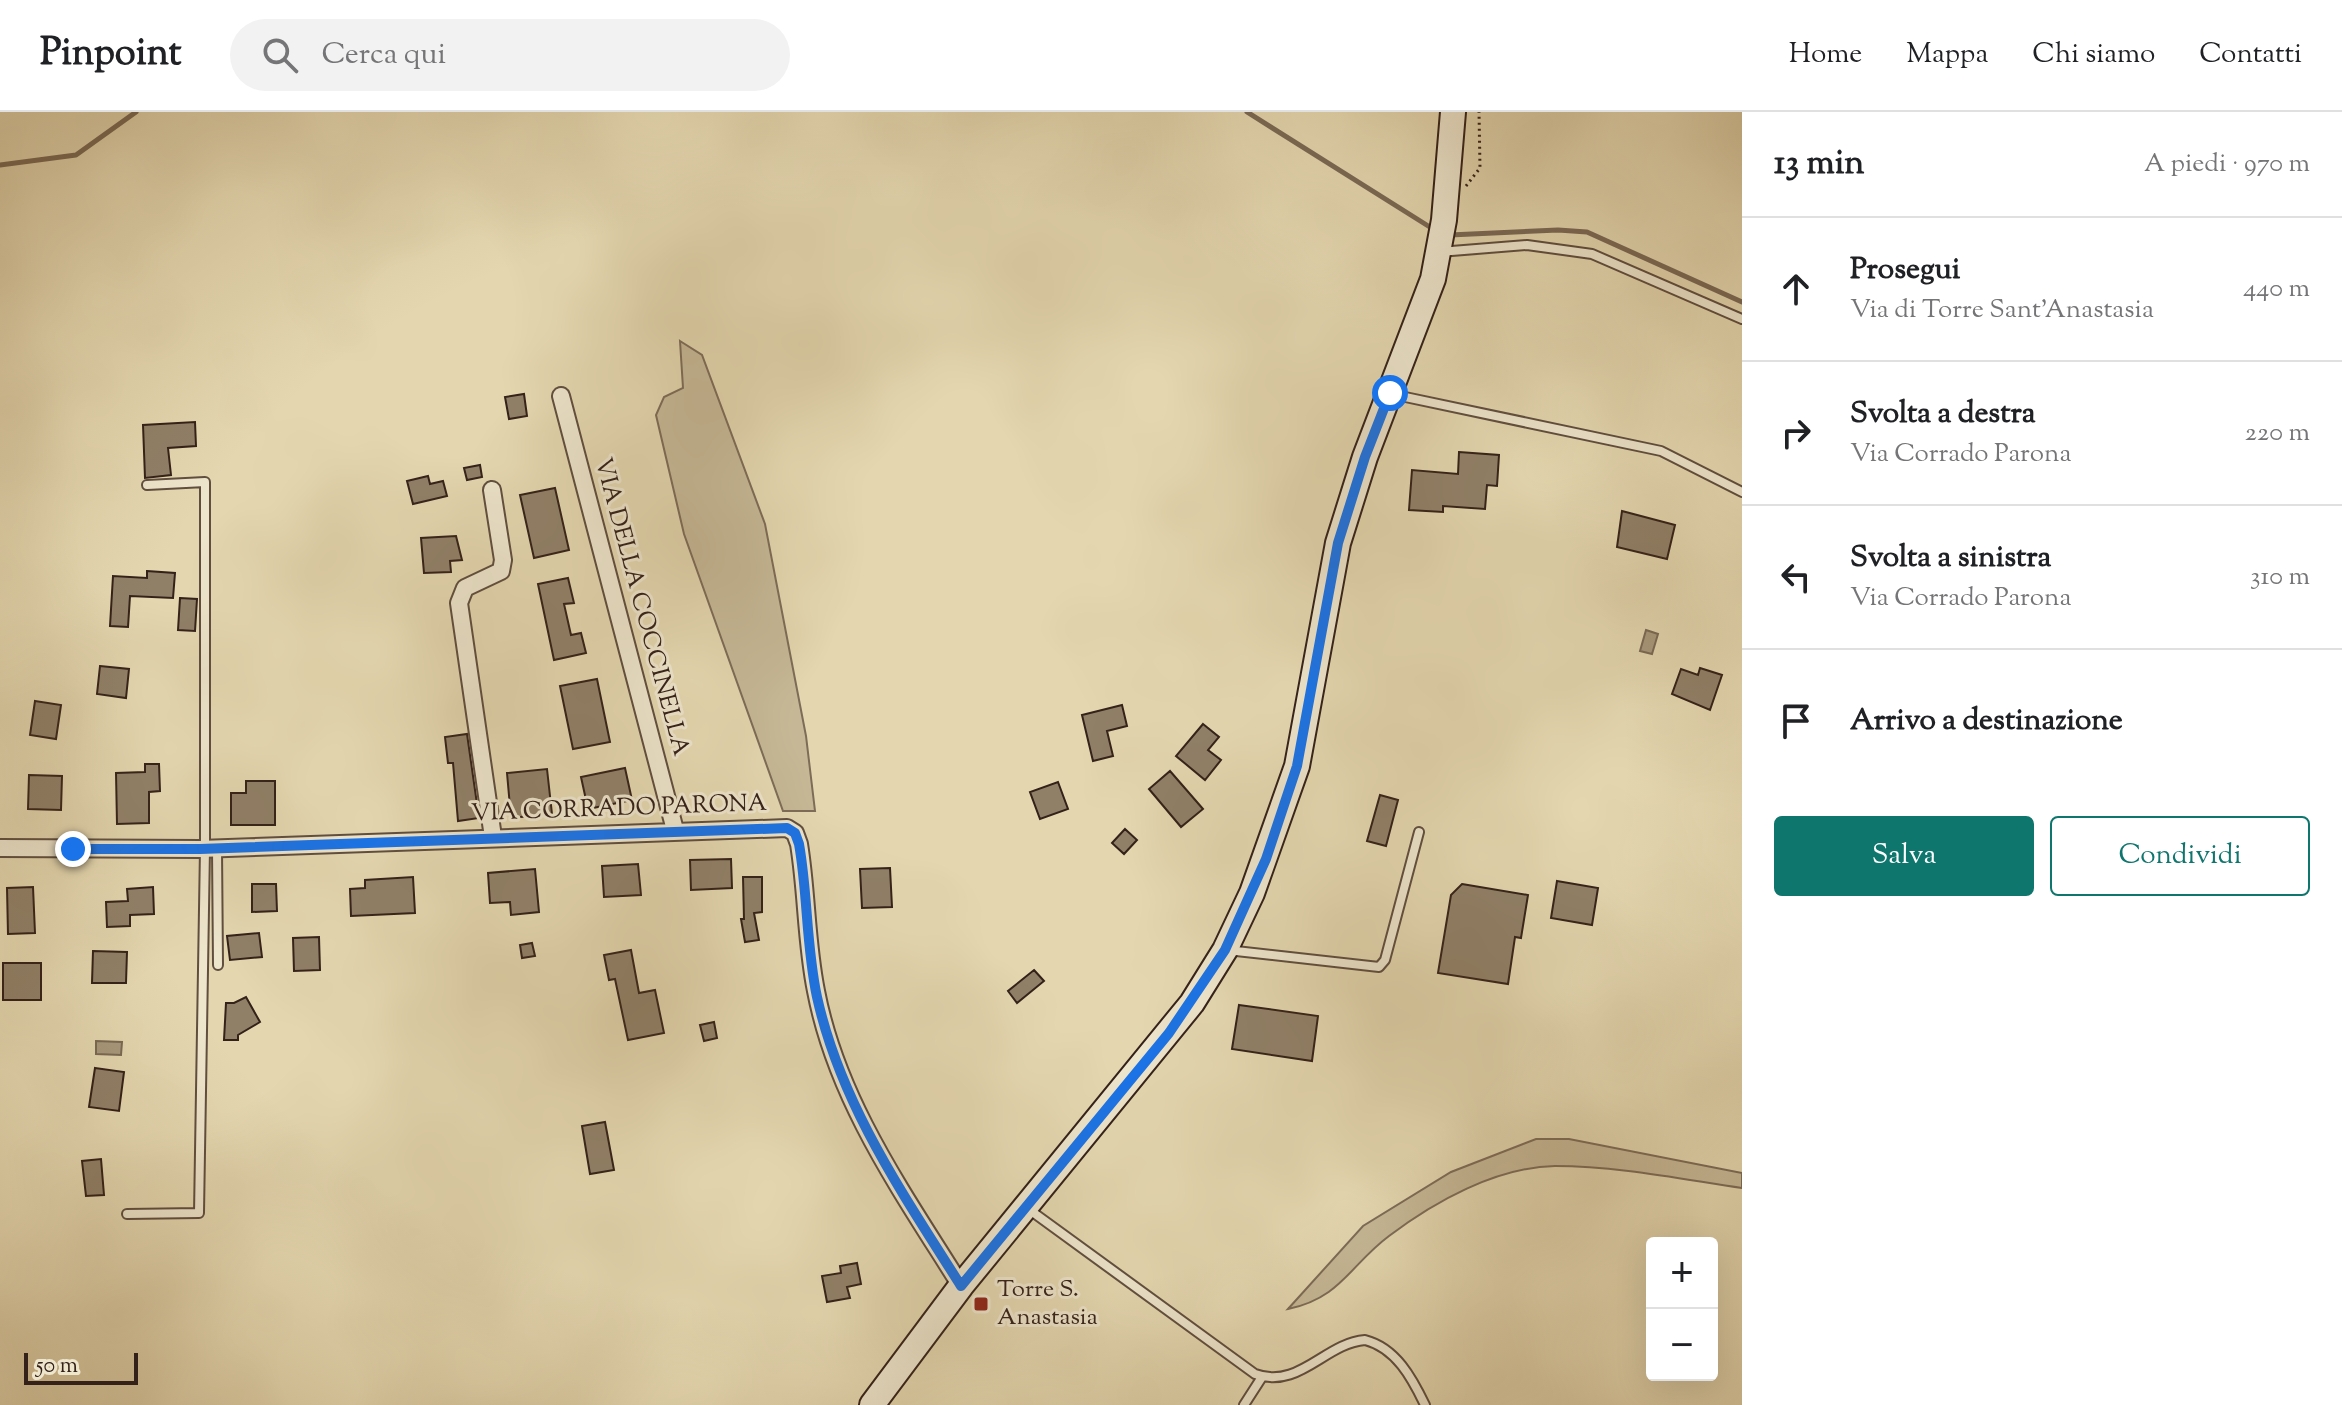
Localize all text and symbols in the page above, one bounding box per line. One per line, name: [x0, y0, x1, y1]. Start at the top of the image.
search box: [230, 19, 790, 91]
text: Pinpoint: [40, 28, 182, 82]
icon: search: [258, 33, 302, 77]
text: Cerca qui: [322, 34, 446, 77]
text: Home: [1789, 35, 1862, 75]
text: Mappa: [1906, 35, 1988, 75]
text: Chi siamo: [2032, 35, 2155, 75]
text: Contatti: [2199, 35, 2302, 75]
text: 13 min: [1774, 140, 1864, 189]
text: A piedi · 970 m: [2144, 146, 2310, 183]
text: Prosegui: [1850, 249, 1960, 292]
icon: ahead: [1774, 267, 1818, 311]
text: 440 m: [2243, 271, 2310, 308]
text: Via di Torre Sant'Anastasia: [1850, 292, 2154, 329]
route start: [1372, 375, 1408, 411]
text: Svolta a destra: [1850, 393, 2036, 436]
icon: right: [1774, 411, 1818, 455]
text: 220 m: [2245, 415, 2310, 452]
text: Via Corrado Parona: [1850, 436, 2071, 473]
street label: VIA DELLA COCCINELLA: [585, 454, 697, 760]
text: Svolta a sinistra: [1850, 537, 2051, 580]
icon: left: [1774, 555, 1818, 599]
text: 310 m: [2250, 559, 2310, 596]
text: Via Corrado Parona: [1850, 580, 2071, 617]
icon: arrive: [1774, 699, 1818, 743]
text: Arrivo a destinazione: [1850, 700, 2123, 743]
street label: VIA CORRADO PARONA: [470, 787, 768, 831]
button: Salva: [1774, 816, 2034, 896]
button: Condividi: [2050, 816, 2310, 896]
route end: [55, 831, 91, 867]
map controls: [1646, 1237, 1718, 1381]
button: +: [1646, 1237, 1718, 1309]
place label: Torre S. Anastasia: [997, 1273, 1098, 1335]
marker: Torre S. Anastasia: [972, 1295, 990, 1313]
button: −: [1646, 1309, 1718, 1381]
scale bar: [24, 1349, 138, 1385]
text: 50 m: [36, 1351, 78, 1383]

